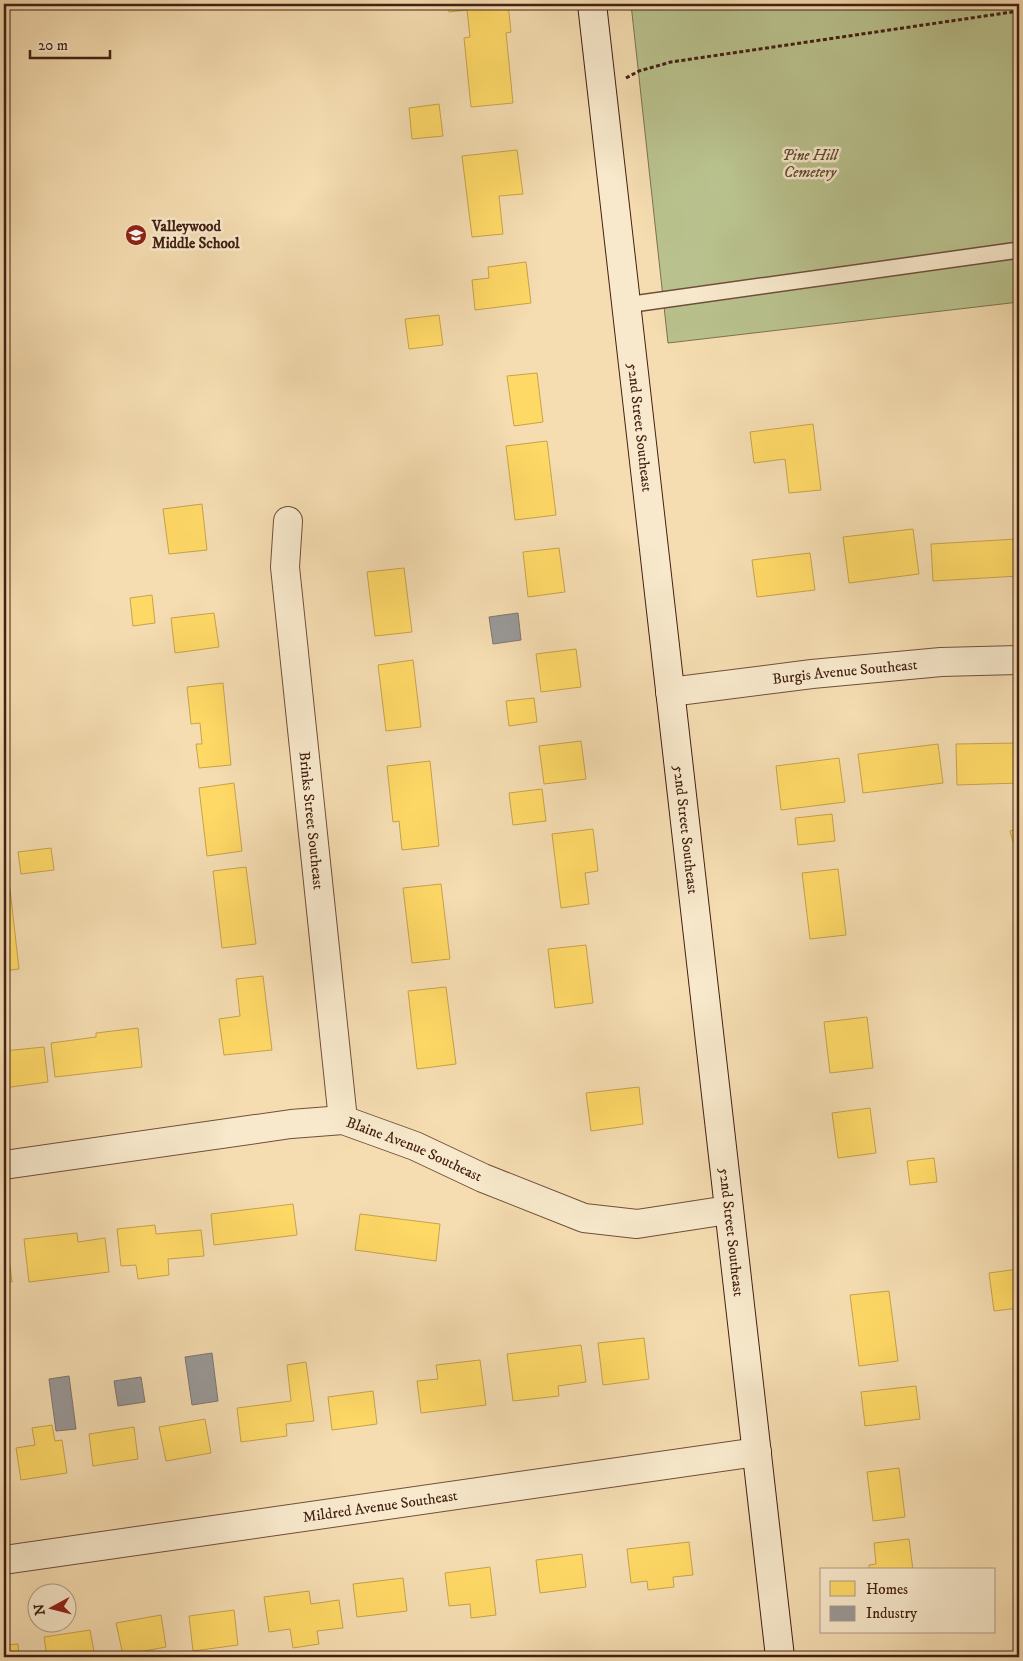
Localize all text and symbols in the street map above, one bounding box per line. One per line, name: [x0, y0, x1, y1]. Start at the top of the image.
scale bar: [30, 28, 110, 60]
text: 20 m: [38, 36, 68, 55]
park label: Pine Hill Cemetery: [782, 146, 840, 182]
place label: Valleywood Middle School: [151, 217, 240, 253]
school or university icon: Valleywood Middle School: [124, 223, 148, 247]
street label: 52nd Street Southeast: [623, 362, 657, 493]
street label: Burgis Avenue Southeast: [771, 655, 918, 688]
street label: Brinks Street Southeast: [295, 751, 328, 891]
street label: 52nd Street Southeast: [669, 764, 703, 895]
street label: Blaine Avenue Southeast: [344, 1113, 485, 1186]
street label: 52nd Street Southeast: [715, 1167, 748, 1298]
street label: Mildred Avenue Southeast: [302, 1486, 459, 1527]
legend: [820, 1568, 996, 1634]
text: Homes: [866, 1580, 908, 1599]
north arrow: [28, 1584, 78, 1634]
text: N: [30, 1602, 50, 1616]
text: Industry: [866, 1604, 918, 1623]

